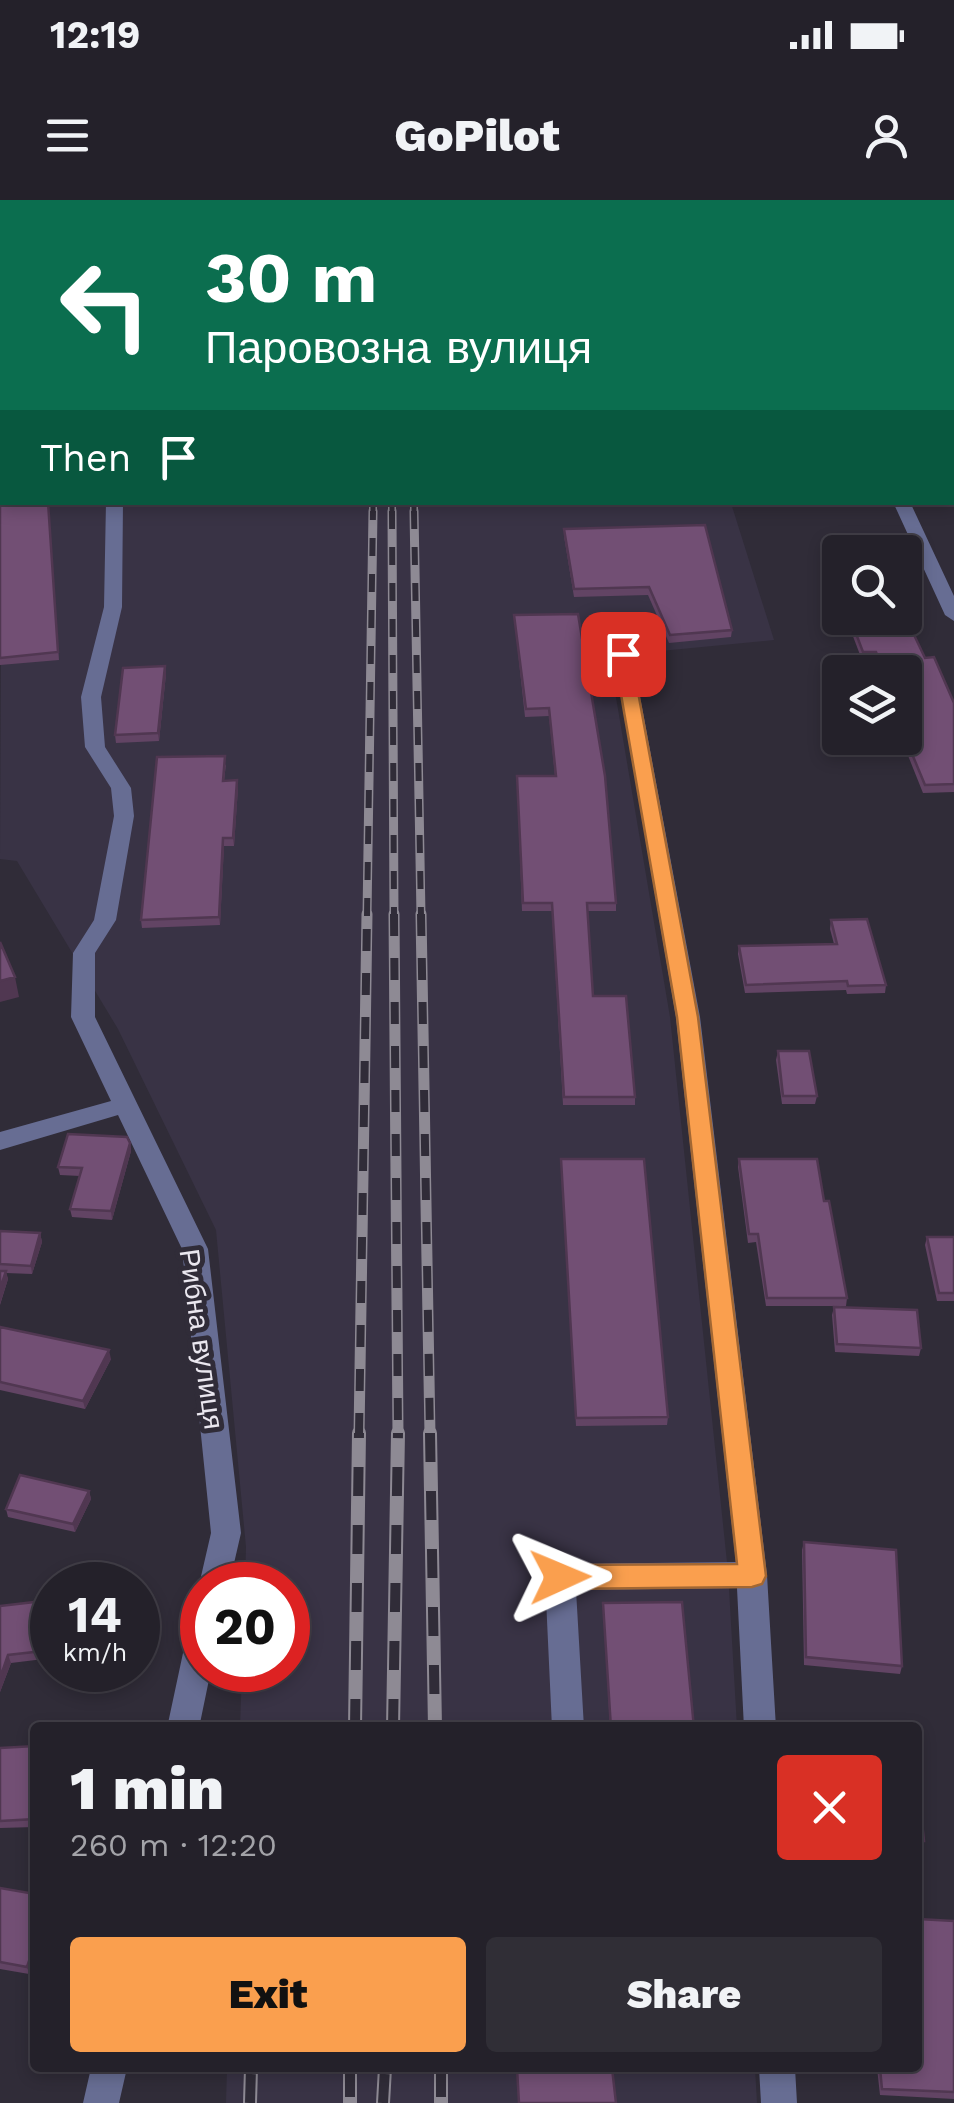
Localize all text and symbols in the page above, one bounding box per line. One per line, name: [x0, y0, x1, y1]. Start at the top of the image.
text: 12:19: [50, 13, 140, 57]
icon: menu: [40, 108, 95, 163]
icon: person: [859, 108, 914, 163]
text: GoPilot: [394, 109, 560, 162]
text: 30 m: [205, 237, 377, 319]
icon: left: [40, 240, 170, 370]
text: Паровозна вулиця: [205, 321, 592, 374]
icon: arrive: [151, 430, 206, 485]
text: Then: [40, 436, 131, 480]
map controls: [822, 535, 922, 755]
button: search: [822, 535, 922, 635]
pin: [581, 612, 666, 697]
icon: arrive: [596, 627, 651, 682]
button: layers: [822, 655, 922, 755]
street label: Рибна вулиця: [173, 1247, 230, 1431]
position arrow: [508, 1525, 612, 1629]
speed limit sign: 20: [180, 1562, 310, 1692]
text: 14: [68, 1585, 122, 1644]
text: km/h: [63, 1638, 127, 1667]
text: 1 min: [70, 1753, 224, 1824]
button: close: [777, 1755, 882, 1860]
text: 260 m · 12:20: [70, 1826, 277, 1864]
button: Exit: [70, 1937, 466, 2052]
button: Share: [486, 1937, 882, 2052]

